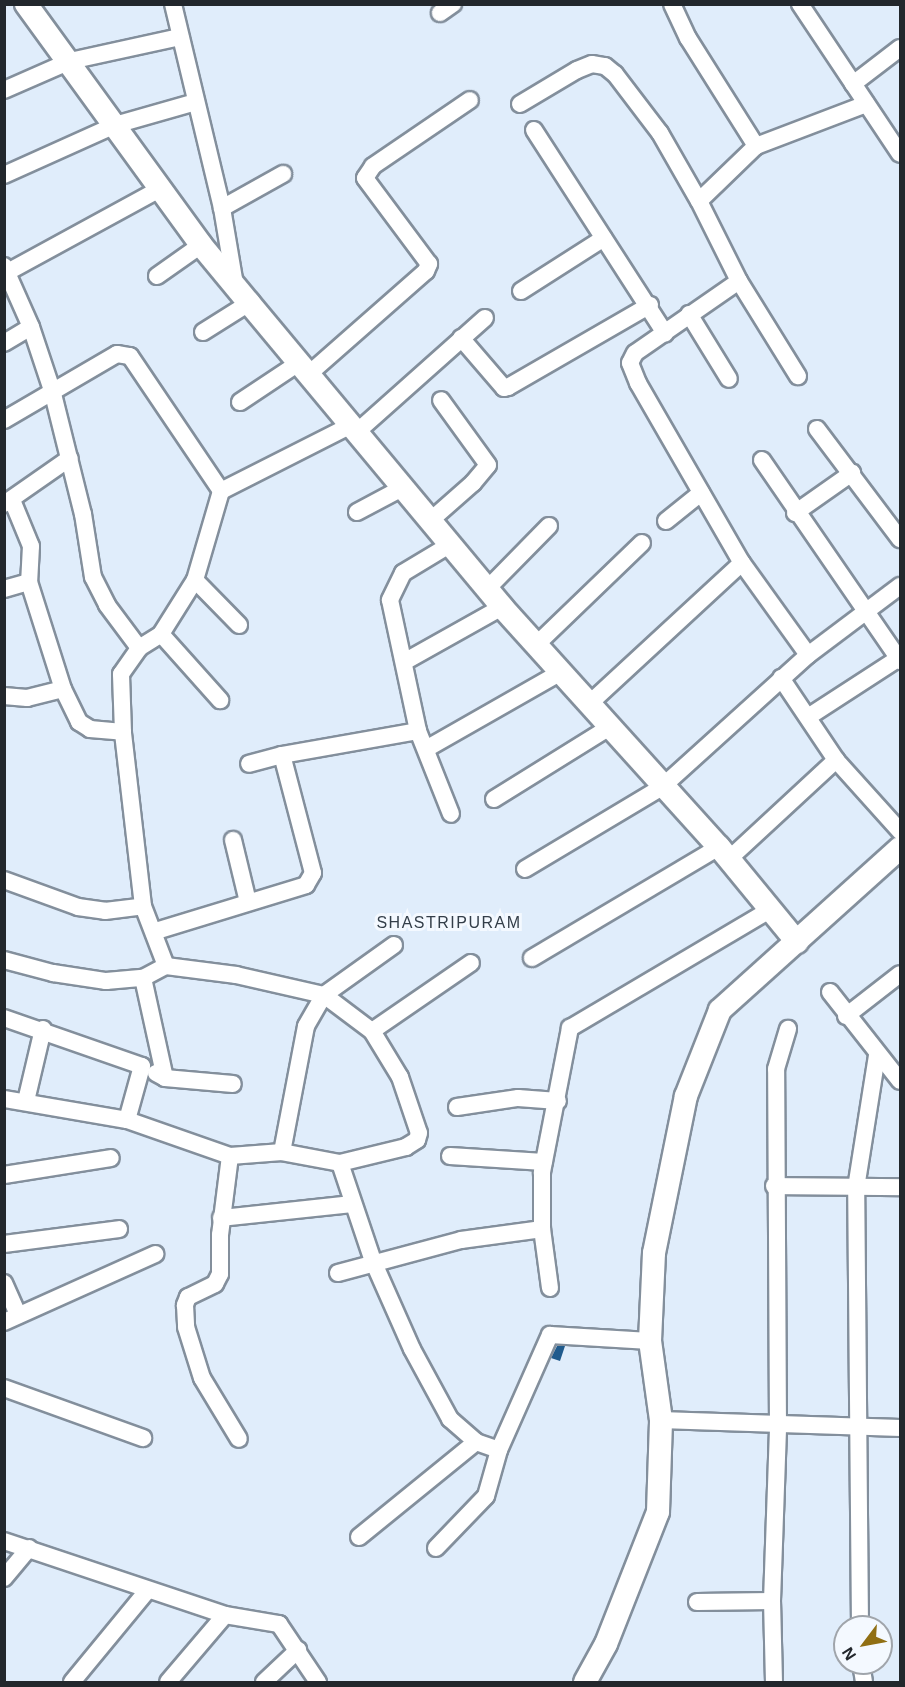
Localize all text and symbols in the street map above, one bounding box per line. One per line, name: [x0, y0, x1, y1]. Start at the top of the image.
district label: SHASTRIPURAM: [376, 913, 522, 933]
north arrow: [833, 1615, 893, 1675]
text: N: [839, 1644, 859, 1663]

